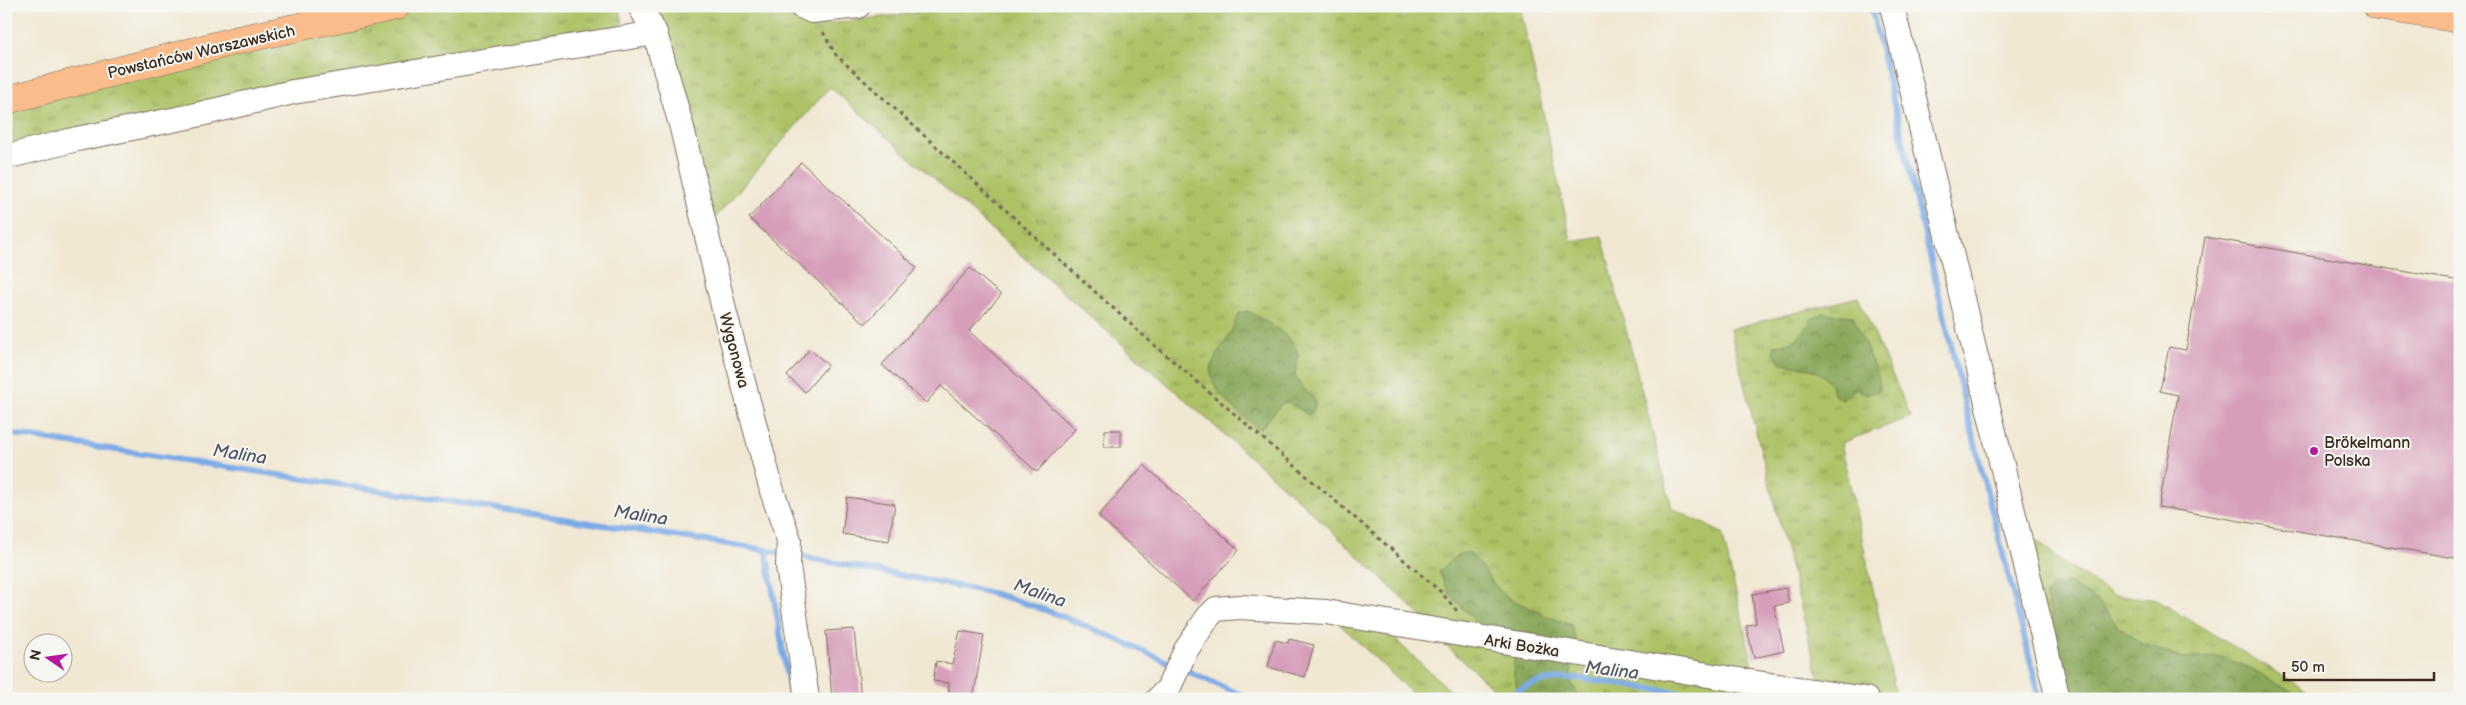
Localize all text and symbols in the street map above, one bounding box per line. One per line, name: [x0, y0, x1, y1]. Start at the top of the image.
street label: Powstańców Warszawskich: [106, 22, 297, 83]
street label: Wygonowa: [714, 311, 753, 390]
place label: Brökelmann Polska: [2324, 434, 2410, 471]
water label: Malina: [212, 440, 268, 469]
marker: Brökelmann Polska: [2308, 445, 2320, 457]
water label: Malina: [613, 501, 669, 530]
water label: Malina: [1011, 575, 1069, 612]
street label: Arki Bożka: [1483, 631, 1561, 662]
north arrow: [22, 632, 72, 682]
text: N: [26, 648, 45, 662]
scale bar: [2284, 650, 2434, 682]
water label: Malina: [1584, 657, 1640, 684]
text: 50 m: [2291, 658, 2325, 677]

